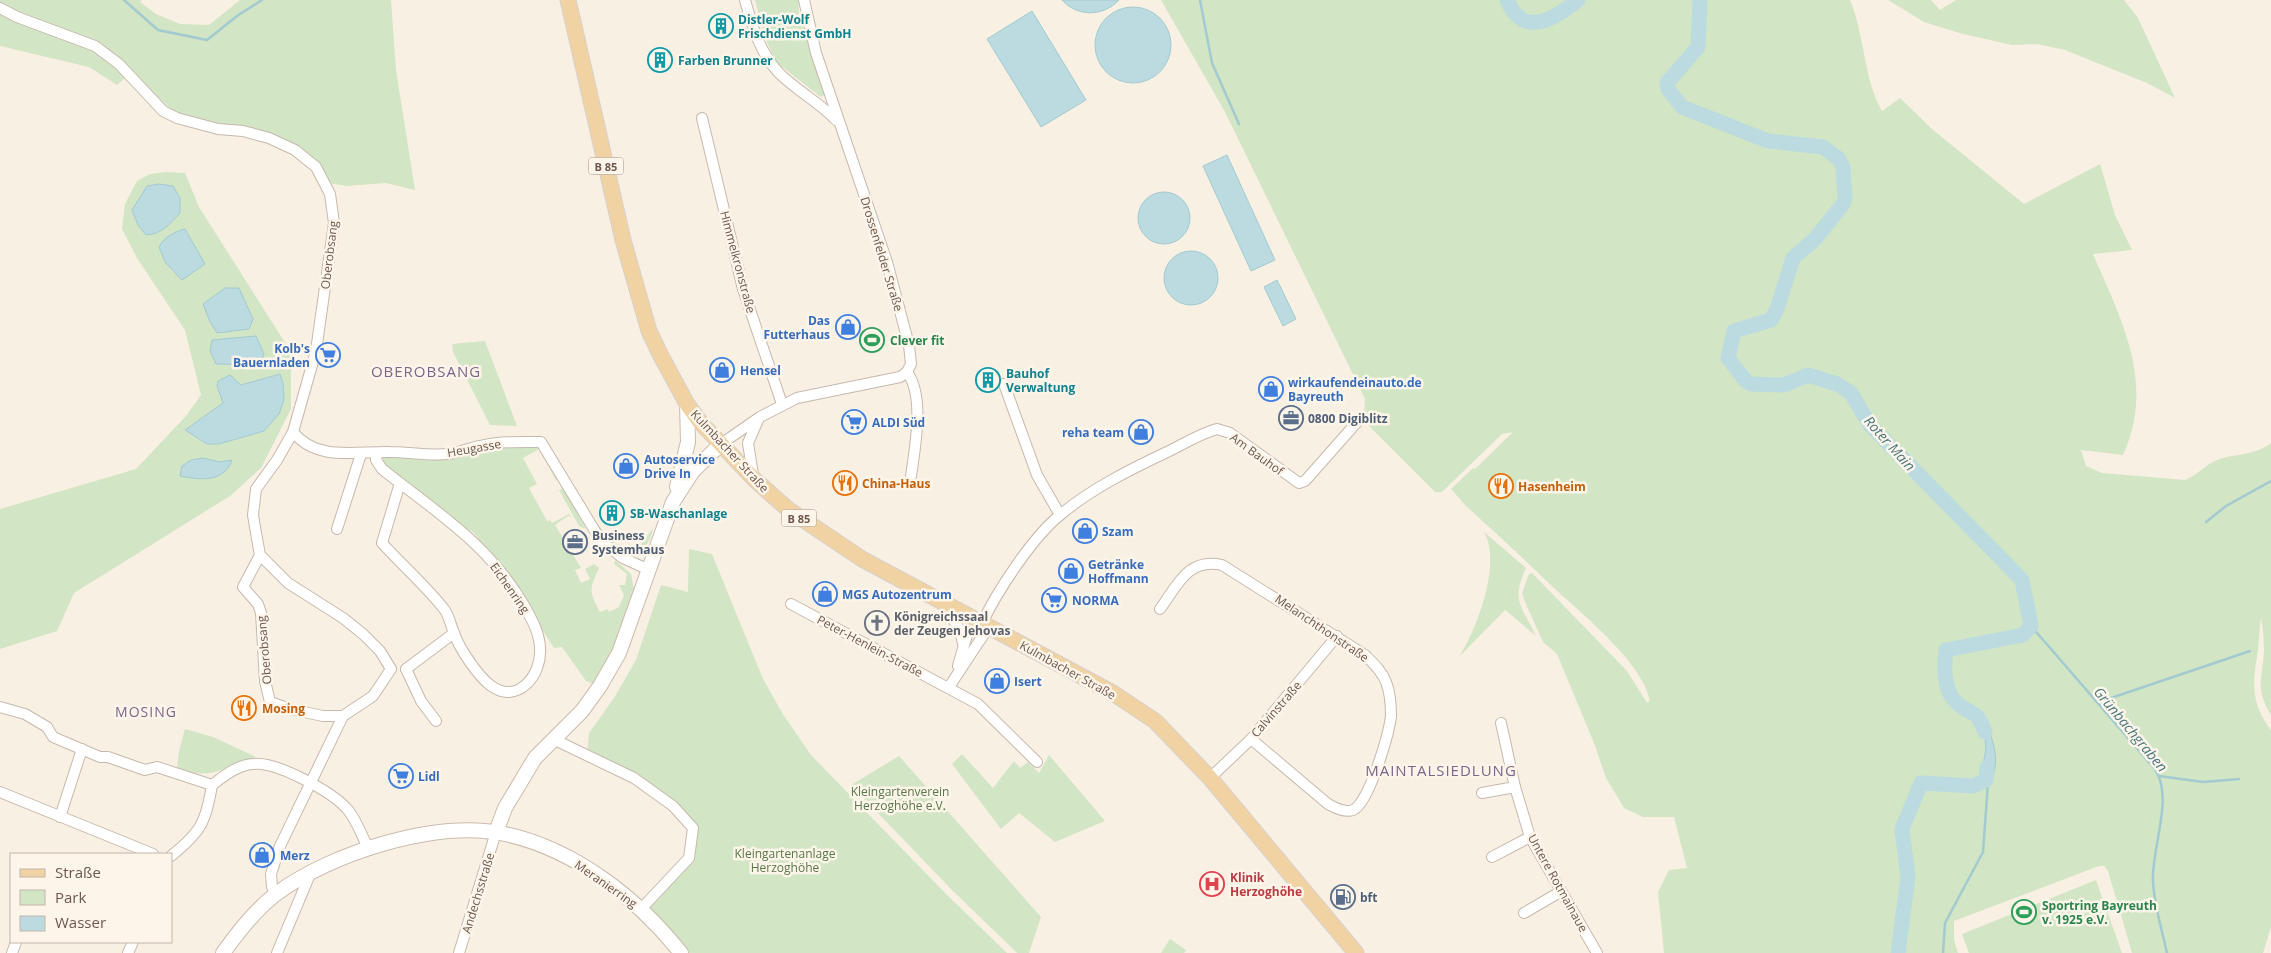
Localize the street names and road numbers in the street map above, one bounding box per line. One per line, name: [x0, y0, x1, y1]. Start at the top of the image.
road number: B 85: [588, 158, 624, 175]
street label: Drossenfelder Straße: [856, 195, 908, 314]
street label: Himmelkronstraße: [716, 209, 760, 315]
street label: Oberobsang: [316, 219, 342, 290]
street label: Kulmbacher Straße: [687, 406, 773, 496]
street label: Am Bauhof: [1227, 429, 1288, 480]
street label: Heugasse: [446, 435, 502, 461]
road number: B 85: [782, 509, 816, 526]
street label: Eichenring: [486, 559, 534, 617]
street label: Melanchthonstraße: [1272, 590, 1372, 666]
street label: Peter-Henlein-Straße: [814, 611, 926, 681]
street label: Oberobsang: [252, 614, 275, 685]
street label: Kulmbacher Straße: [1017, 637, 1119, 704]
street label: Calvinstraße: [1247, 677, 1305, 741]
street label: Untere Rotmainaue: [1524, 831, 1592, 935]
street label: Andechsstraße: [458, 850, 498, 935]
street label: Meranierring: [571, 856, 641, 912]

